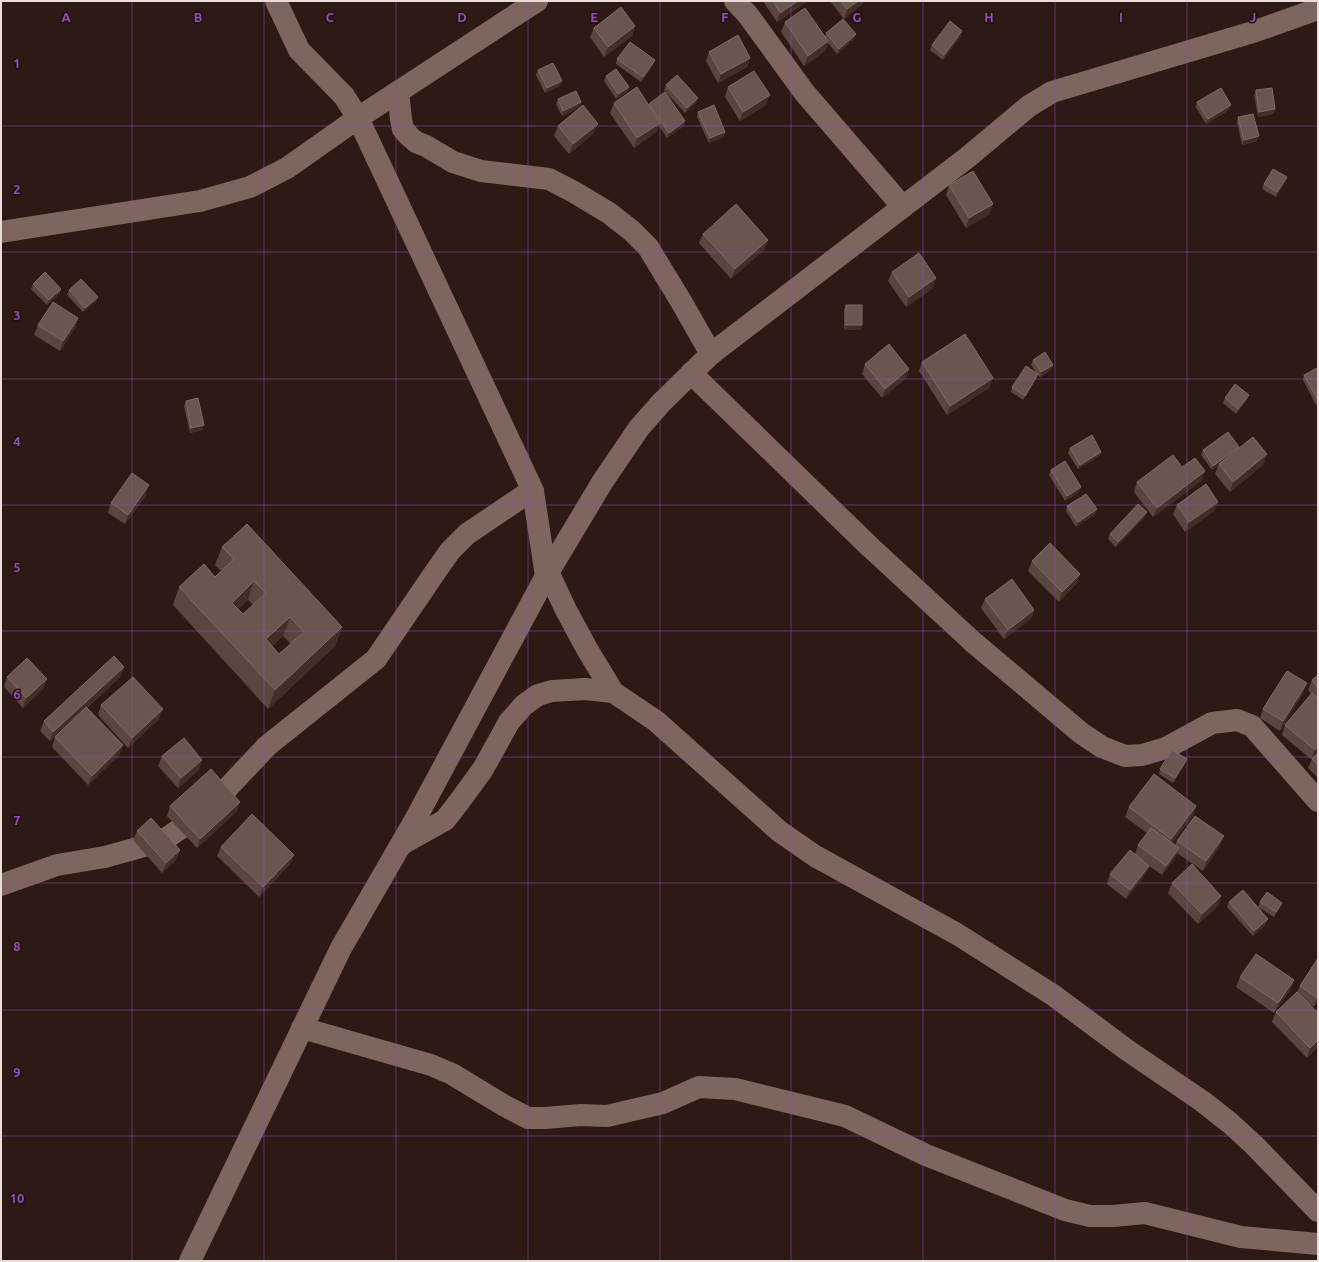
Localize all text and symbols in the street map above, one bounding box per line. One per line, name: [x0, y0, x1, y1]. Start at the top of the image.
text: A: [61, 10, 71, 24]
text: B: [194, 10, 203, 24]
text: C: [326, 10, 335, 24]
text: D: [457, 10, 467, 24]
text: E: [590, 10, 598, 24]
text: F: [721, 10, 729, 24]
text: G: [853, 10, 862, 24]
text: H: [984, 10, 994, 24]
text: I: [1119, 10, 1123, 24]
text: J: [1250, 10, 1256, 24]
text: 1: [13, 56, 21, 70]
text: 2: [13, 182, 21, 196]
text: 3: [13, 308, 21, 322]
text: 4: [13, 434, 21, 448]
text: 5: [13, 560, 21, 574]
text: 6: [13, 687, 21, 701]
text: 7: [13, 813, 21, 827]
text: 8: [13, 939, 21, 953]
text: 9: [13, 1065, 21, 1079]
text: 10: [10, 1191, 24, 1205]

